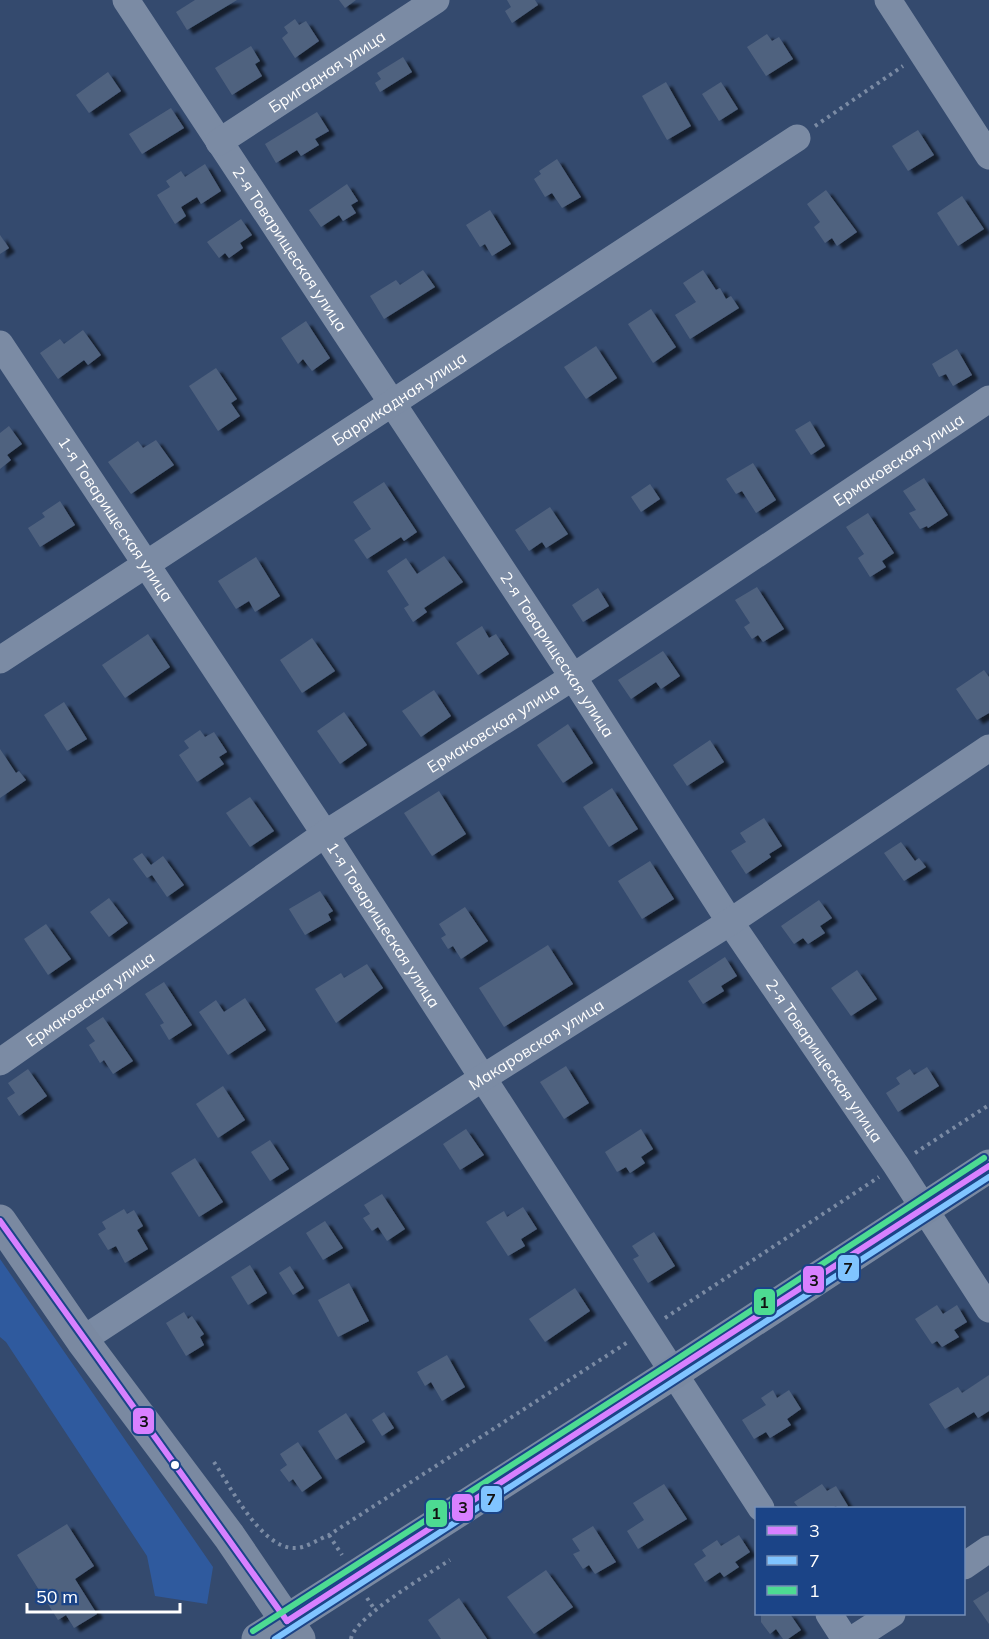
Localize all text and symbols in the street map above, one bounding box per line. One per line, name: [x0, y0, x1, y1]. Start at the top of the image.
street label: Бригадная улица: [265, 26, 389, 117]
street label: 2-я Товарищеская улица: [228, 162, 352, 335]
street label: Баррикадная улица: [328, 347, 470, 450]
street label: Ермаковская улица: [829, 409, 968, 510]
street label: 1-я Товарищеская улица: [54, 433, 178, 605]
street label: 2-я Товарищеская улица: [496, 568, 619, 741]
street label: Ермаковская улица: [423, 678, 563, 777]
street label: 1-я Товарищеская улица: [323, 838, 445, 1011]
street label: Ермаковская улица: [22, 947, 158, 1051]
street label: 2-я Товарищеская улица: [762, 975, 888, 1146]
street label: Макаровская улица: [465, 994, 607, 1094]
line badge: 7: [837, 1254, 860, 1282]
text: 7: [843, 1258, 853, 1278]
line badge: 3: [802, 1265, 825, 1294]
text: 3: [809, 1270, 819, 1290]
line badge: 1: [753, 1288, 776, 1316]
text: 1: [759, 1292, 769, 1312]
line badge: 3: [132, 1407, 155, 1435]
text: 3: [139, 1411, 149, 1431]
unlabelled marker: [169, 1459, 181, 1471]
line badge: 7: [480, 1485, 503, 1513]
text: 7: [486, 1489, 496, 1509]
line badge: 3: [451, 1493, 474, 1522]
text: 3: [458, 1497, 468, 1517]
line badge: 1: [425, 1499, 448, 1528]
text: 1: [431, 1503, 441, 1523]
legend: [755, 1507, 965, 1615]
text: 3: [809, 1519, 820, 1542]
text: 7: [809, 1549, 820, 1572]
scale bar: [27, 1576, 180, 1614]
text: 1: [809, 1579, 820, 1602]
text: 50 m: [36, 1585, 78, 1608]

